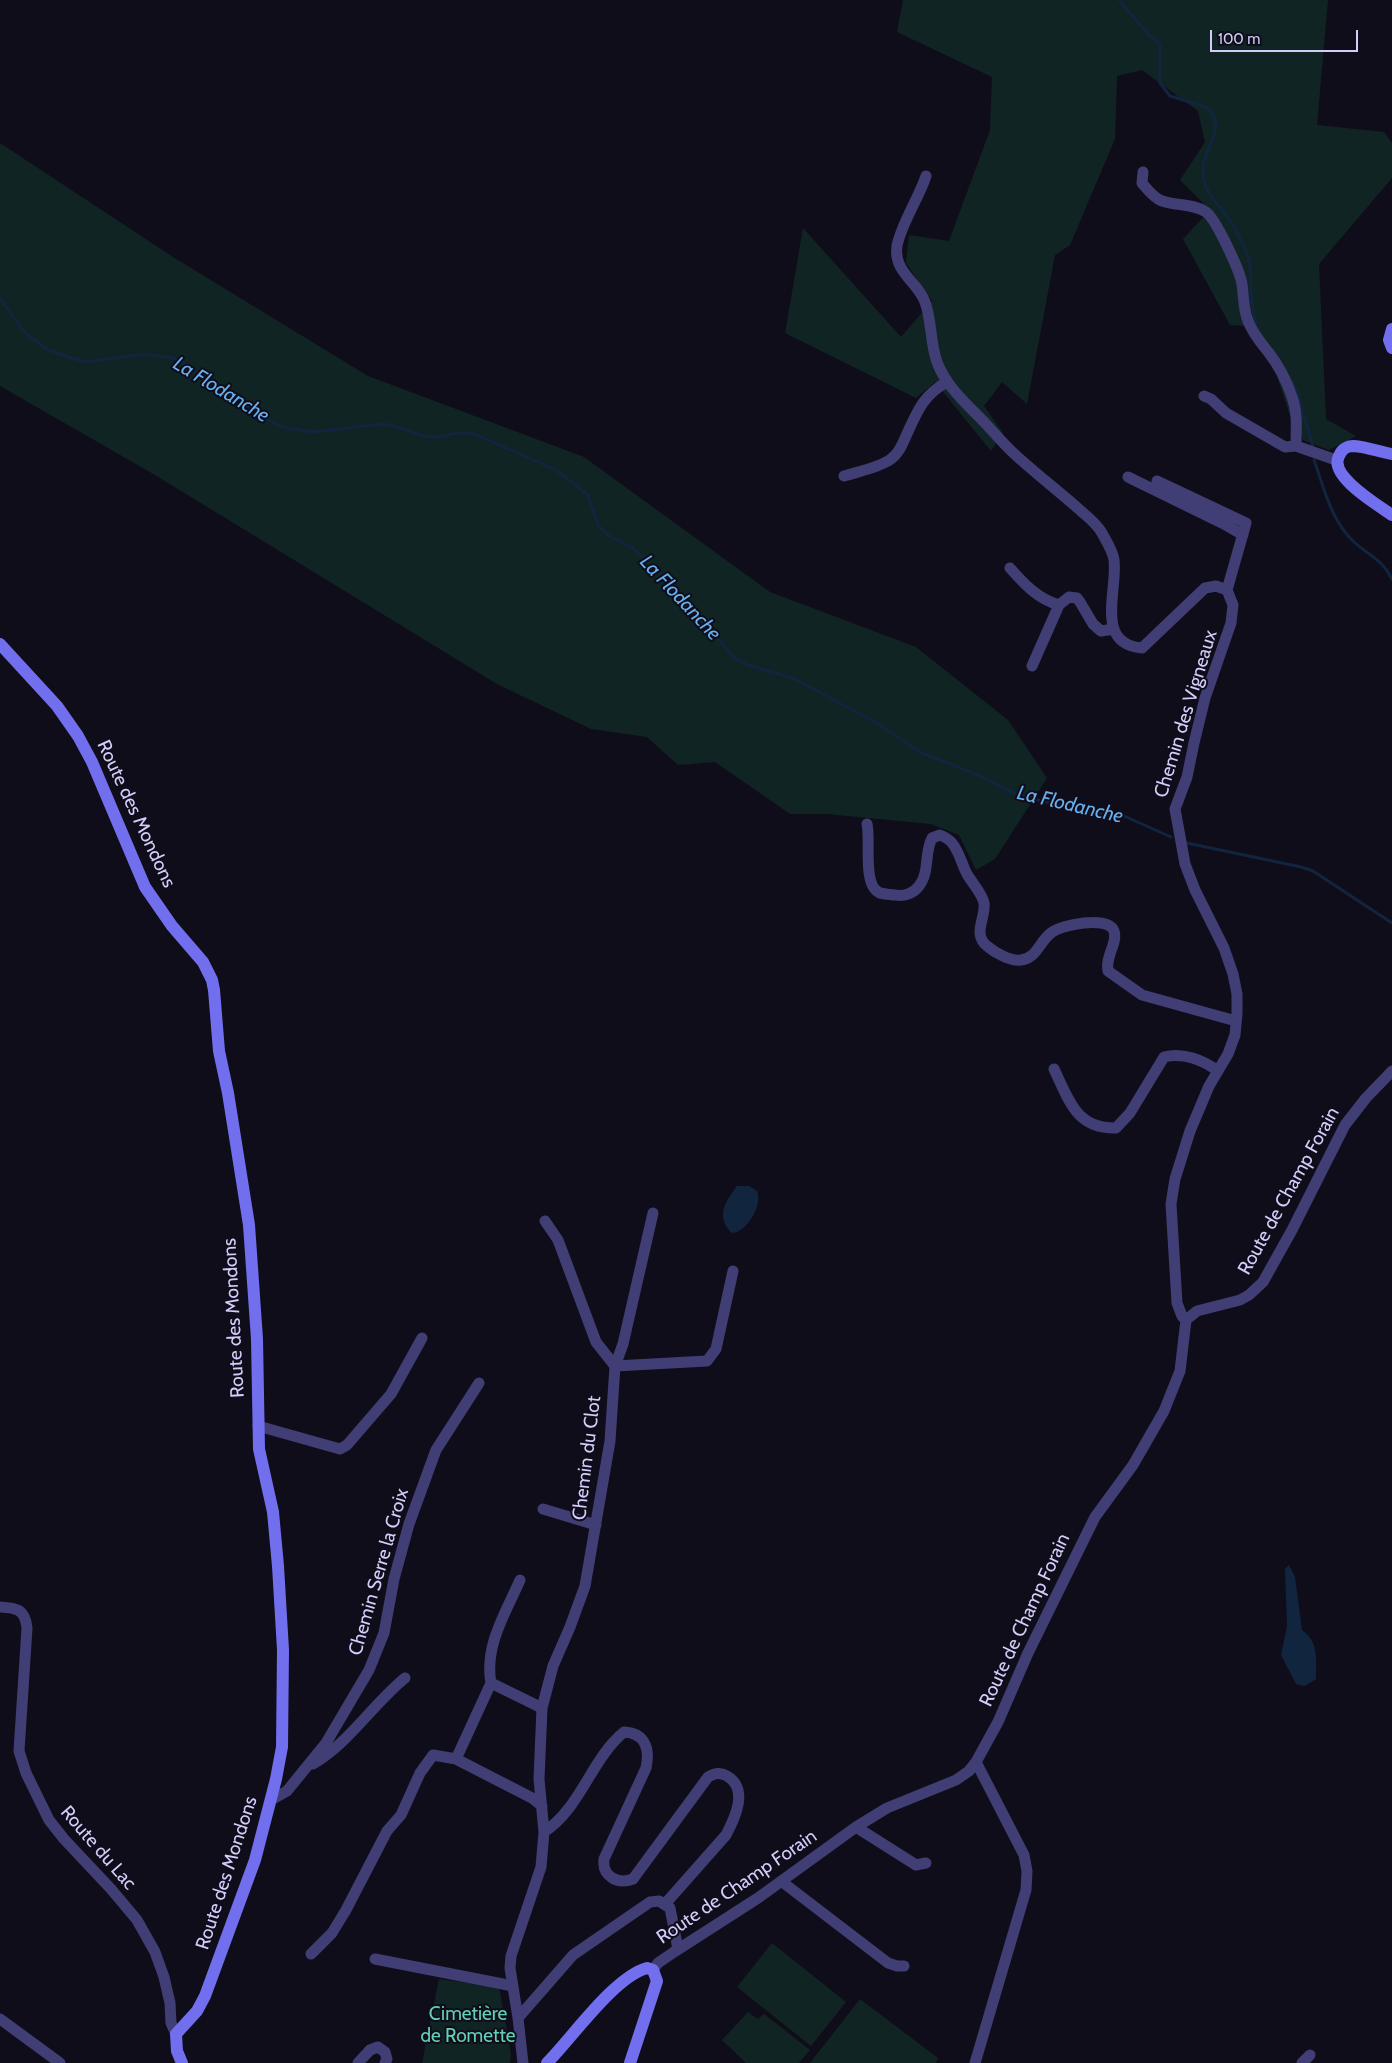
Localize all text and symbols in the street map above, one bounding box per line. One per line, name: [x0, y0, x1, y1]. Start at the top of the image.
scale bar: [1212, 20, 1360, 52]
text: 100 m: [1218, 30, 1260, 48]
water label: La Flodanche: [169, 352, 273, 428]
water label: La Flodanche: [634, 550, 726, 646]
street label: Chemin des Vigneaux: [1150, 627, 1222, 801]
street label: Route des Mondons: [92, 737, 180, 891]
water label: La Flodanche: [1015, 781, 1125, 829]
street label: Route de Champ Forain: [1233, 1103, 1345, 1279]
street label: Route des Mondons: [218, 1238, 250, 1398]
street label: Chemin du Clot: [568, 1395, 606, 1521]
street label: Chemin Serre la Croix: [344, 1486, 414, 1658]
street label: Route de Champ Forain: [975, 1530, 1075, 1710]
street label: Route des Mondons: [191, 1793, 263, 1953]
street label: Route du Lac: [55, 1801, 141, 1895]
street label: Route de Champ Forain: [653, 1825, 821, 1949]
park label: Cimetière de Romette: [421, 2003, 515, 2047]

